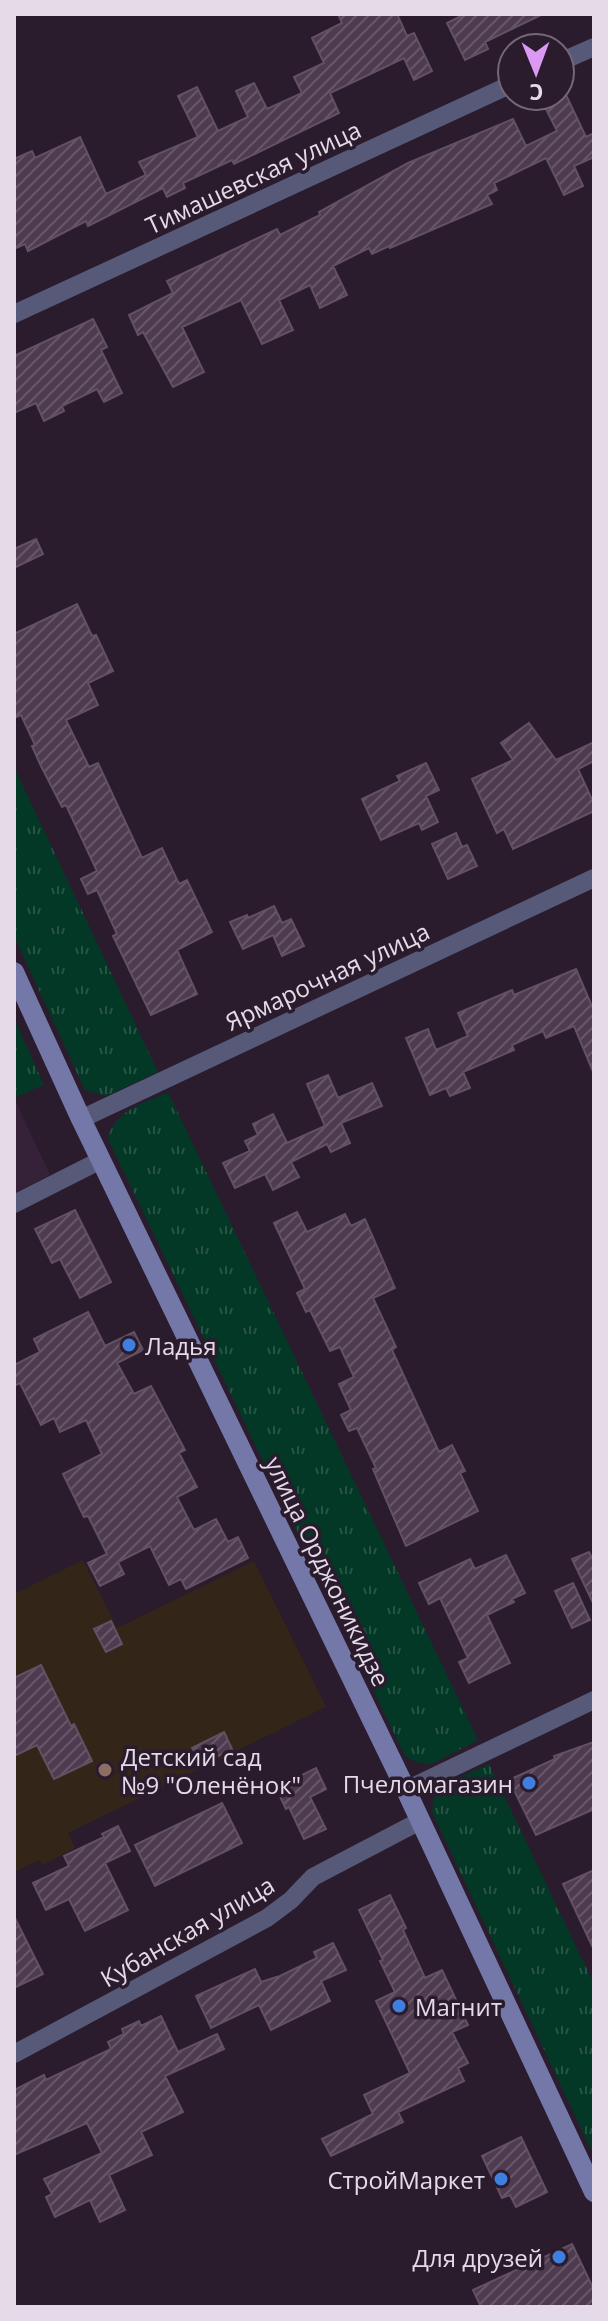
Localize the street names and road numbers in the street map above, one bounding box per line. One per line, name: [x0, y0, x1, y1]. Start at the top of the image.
street label: Тимашевская улица: [140, 113, 366, 241]
street label: Ярмарочная улица: [219, 914, 435, 1038]
street label: улица Орджоникидзе: [258, 1451, 398, 1691]
street label: Кубанская улица: [94, 1868, 280, 1994]

